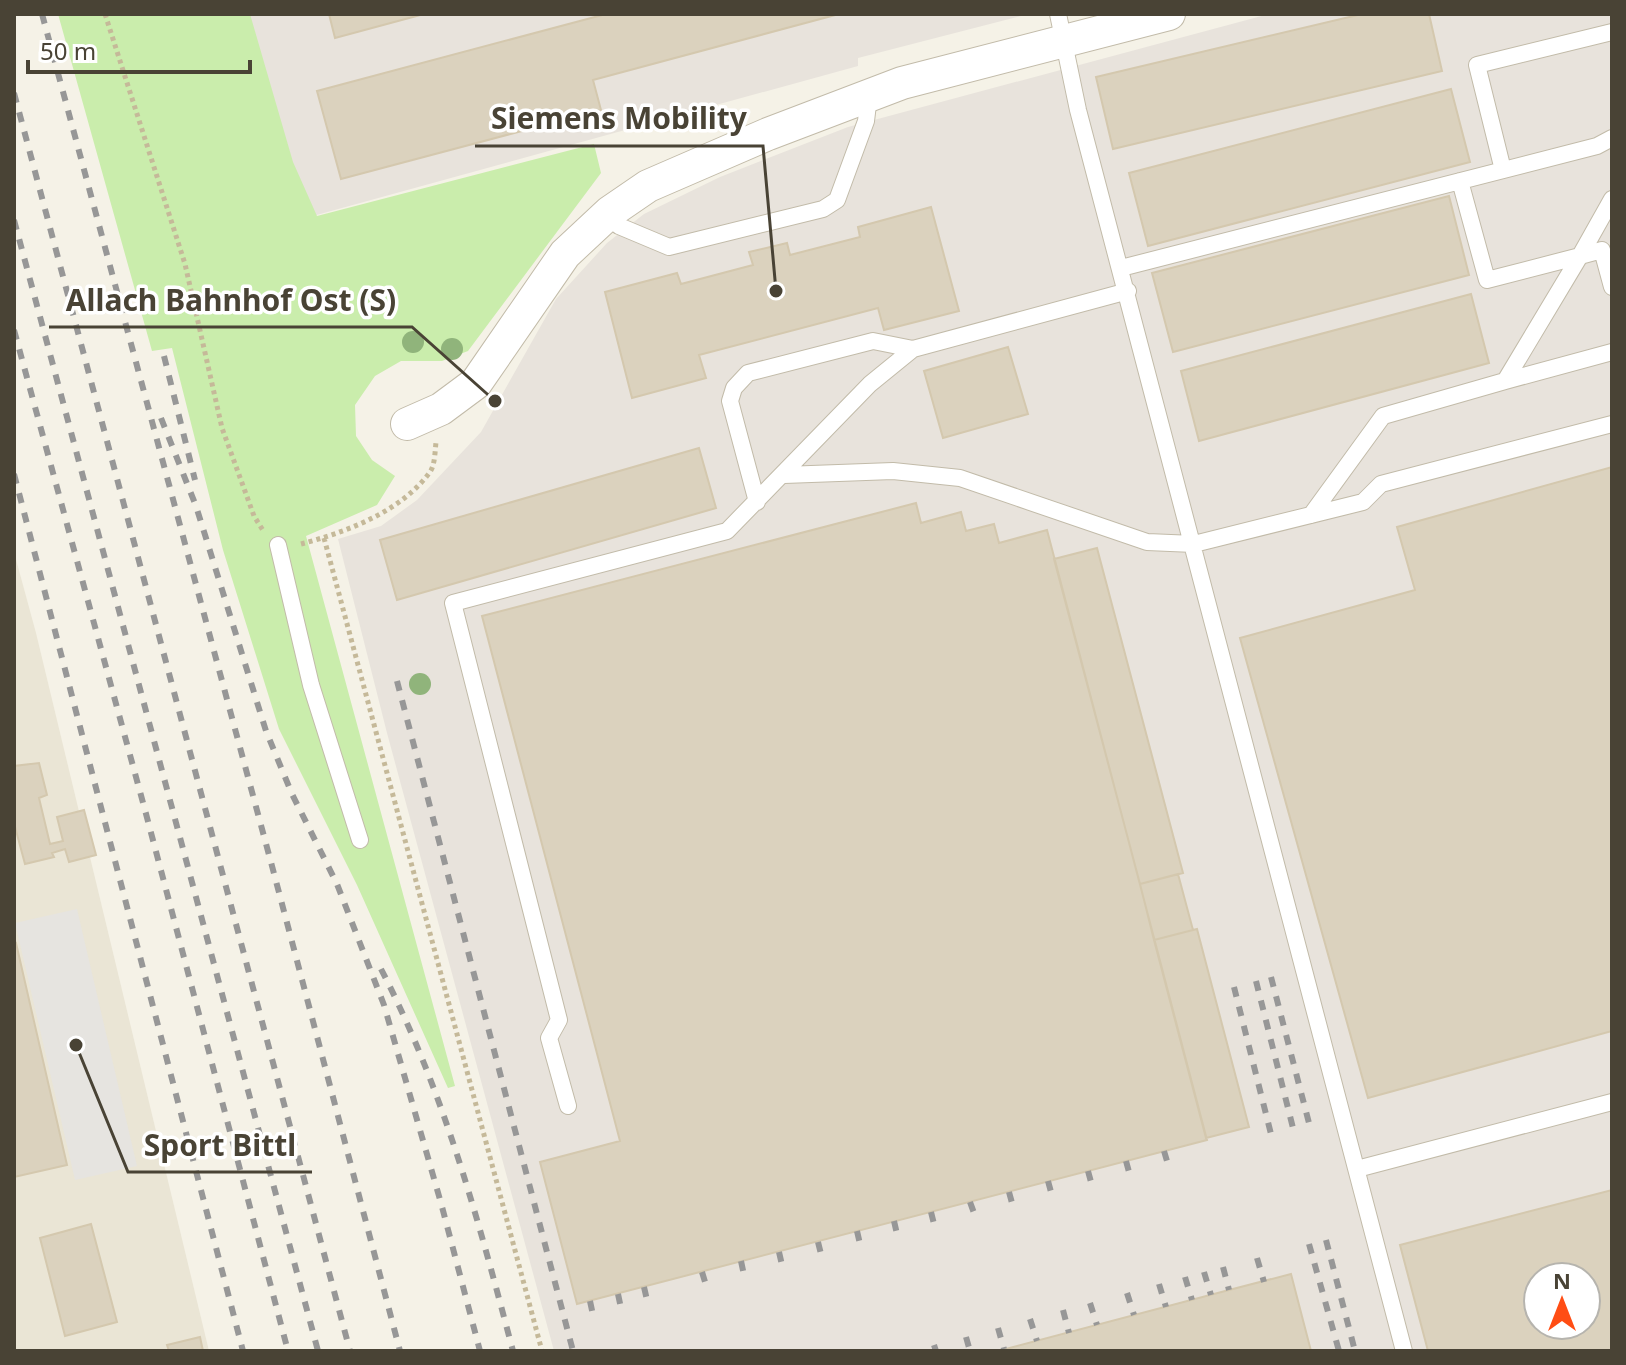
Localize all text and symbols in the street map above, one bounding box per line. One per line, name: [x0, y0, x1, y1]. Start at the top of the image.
scale bar: [28, 24, 250, 74]
text: 50 m: [40, 34, 96, 67]
callout: Siemens Mobility: [475, 92, 763, 146]
text: Siemens Mobility: [491, 97, 748, 138]
callout: Allach Bahnhof Ost (S): [49, 273, 412, 327]
text: Allach Bahnhof Ost (S): [66, 279, 396, 320]
callout: Sport Bittl: [128, 1118, 312, 1172]
text: Sport Bittl: [144, 1124, 296, 1165]
north arrow: [1522, 1261, 1602, 1341]
text: N: [1553, 1265, 1571, 1295]

